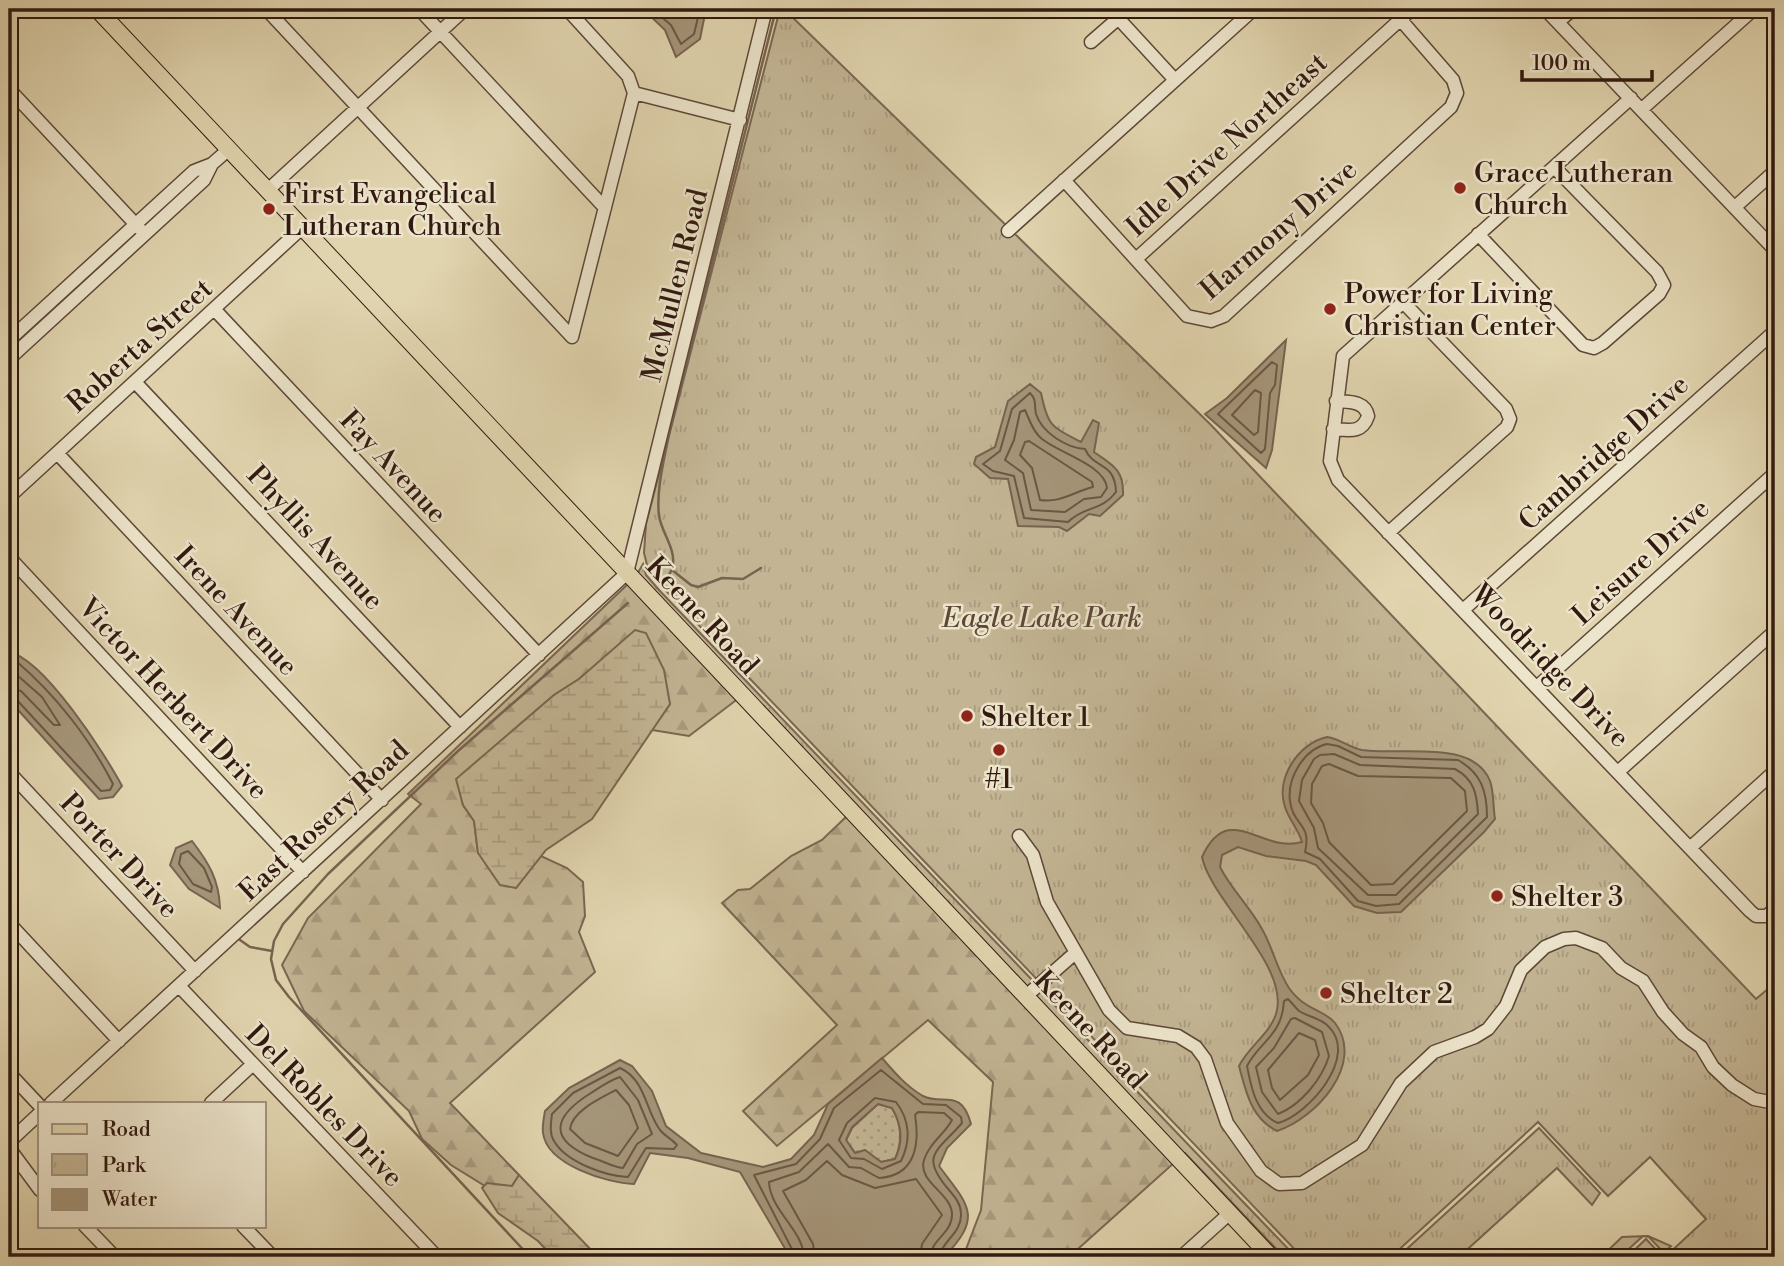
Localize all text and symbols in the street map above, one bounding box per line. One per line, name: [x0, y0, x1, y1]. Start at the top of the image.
scale bar: [1522, 38, 1651, 82]
street label: Idle Drive Northeast: [1119, 46, 1335, 245]
text: 100 m: [1532, 51, 1591, 77]
street label: Harmony Drive: [1193, 152, 1365, 308]
place label: Grace Lutheran Church: [1474, 156, 1674, 223]
place label: First Evangelical Lutheran Church: [283, 177, 502, 244]
marker: Grace Lutheran Church: [1452, 180, 1468, 196]
street label: McMullen Road: [635, 185, 716, 386]
marker: First Evangelical Lutheran Church: [261, 201, 277, 217]
street label: Roberta Street: [60, 271, 220, 421]
place label: Power for Living Christian Center: [1344, 277, 1556, 344]
marker: Power for Living Christian Center: [1322, 301, 1338, 317]
street label: Cambridge Drive: [1512, 367, 1696, 539]
street label: Fay Avenue: [332, 403, 454, 531]
street label: Phyllis Avenue: [239, 458, 391, 618]
street label: Leisure Drive: [1565, 491, 1717, 633]
street label: Irene Avenue: [167, 539, 305, 683]
street label: Keene Road: [638, 549, 766, 683]
street label: Woodridge Drive: [1462, 576, 1637, 755]
street label: Victor Herbert Drive: [70, 590, 276, 807]
park label: Eagle Lake Park: [940, 601, 1142, 636]
place label: Shelter 1: [981, 700, 1090, 735]
marker: Shelter 1: [959, 708, 975, 724]
street label: East Rosery Road: [232, 733, 417, 909]
marker: #1: [991, 742, 1007, 758]
place label: #1: [985, 762, 1013, 797]
street label: Porter Drive: [52, 786, 186, 926]
place label: Shelter 3: [1511, 880, 1623, 915]
marker: Shelter 3: [1489, 888, 1505, 904]
street label: Keene Road: [1026, 963, 1154, 1097]
place label: Shelter 2: [1340, 977, 1453, 1012]
marker: Shelter 2: [1318, 985, 1334, 1001]
street label: Del Robles Drive: [238, 1017, 410, 1195]
legend: [38, 1102, 266, 1228]
text: Road: [102, 1117, 151, 1143]
text: Park: [102, 1153, 147, 1179]
text: Water: [101, 1187, 157, 1213]

